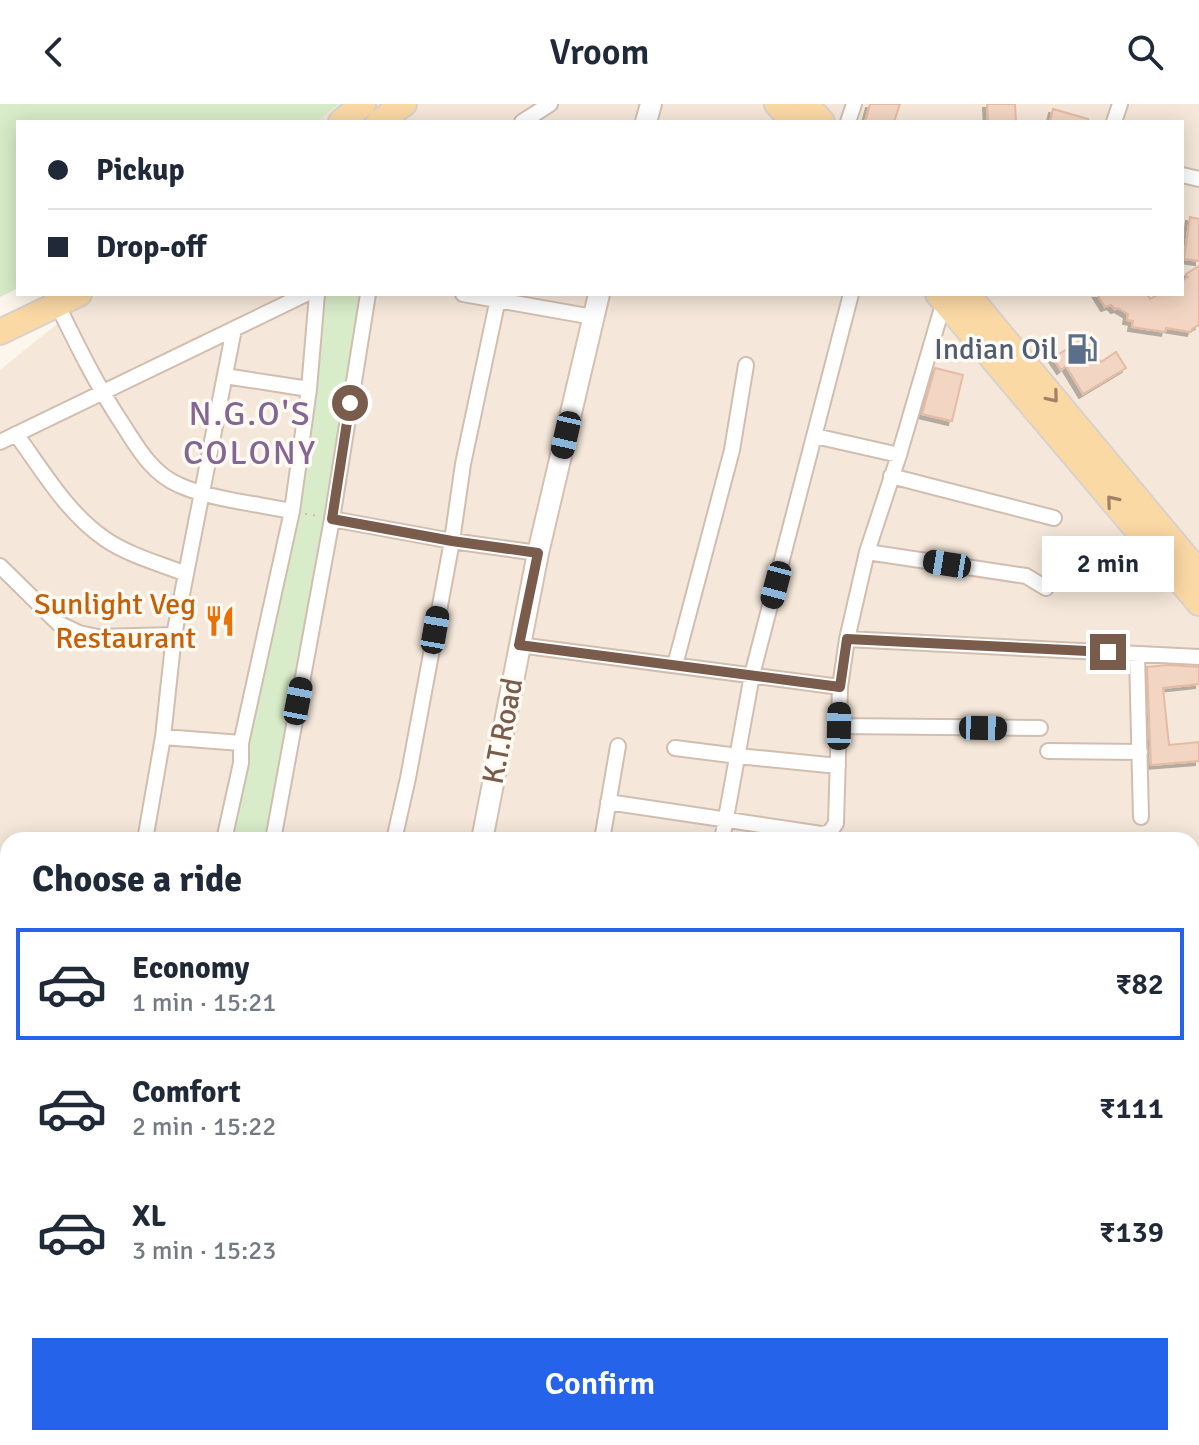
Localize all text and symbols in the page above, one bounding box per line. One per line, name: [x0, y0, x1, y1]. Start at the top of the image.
icon: back: [32, 30, 76, 74]
text: Vroom: [549, 30, 650, 75]
icon: search: [1123, 30, 1167, 74]
text: Pickup: [96, 152, 185, 189]
text: Drop-off: [96, 229, 206, 266]
place label: Indian Oil: [934, 331, 1058, 368]
fuel station icon: Indian Oil: [1065, 332, 1099, 366]
route start: [332, 385, 368, 421]
one-way arrow: [1043, 388, 1058, 402]
district label: N.G.O'S COLONY: [183, 393, 317, 474]
car: [549, 409, 583, 461]
one-way arrow: [1108, 496, 1122, 510]
callout: 2 min: [1042, 536, 1174, 592]
car: [921, 548, 973, 580]
text: 2 min: [1077, 548, 1139, 580]
car: [758, 559, 794, 611]
place label: Sunlight Veg Restaurant: [34, 586, 196, 657]
restaurant icon: Sunlight Veg Restaurant: [203, 604, 237, 638]
car: [419, 604, 451, 656]
route end: [1090, 634, 1126, 670]
car: [282, 675, 314, 727]
street label: K.T.Road: [475, 675, 531, 787]
car: [827, 702, 851, 750]
car: [959, 716, 1007, 740]
text: Choose a ride: [32, 857, 242, 902]
icon: car: [36, 948, 108, 1020]
text: Economy: [132, 950, 249, 987]
text: ₹82: [1115, 966, 1164, 1003]
text: 1 min · 15:21: [132, 987, 276, 1019]
icon: car: [36, 1072, 108, 1144]
text: Comfort: [132, 1074, 241, 1111]
text: ₹111: [1099, 1090, 1164, 1127]
text: 2 min · 15:22: [132, 1111, 276, 1143]
icon: car: [36, 1196, 108, 1268]
text: XL: [132, 1198, 166, 1235]
text: ₹139: [1099, 1214, 1164, 1251]
text: 3 min · 15:23: [132, 1235, 276, 1267]
button: Confirm: [32, 1338, 1168, 1430]

